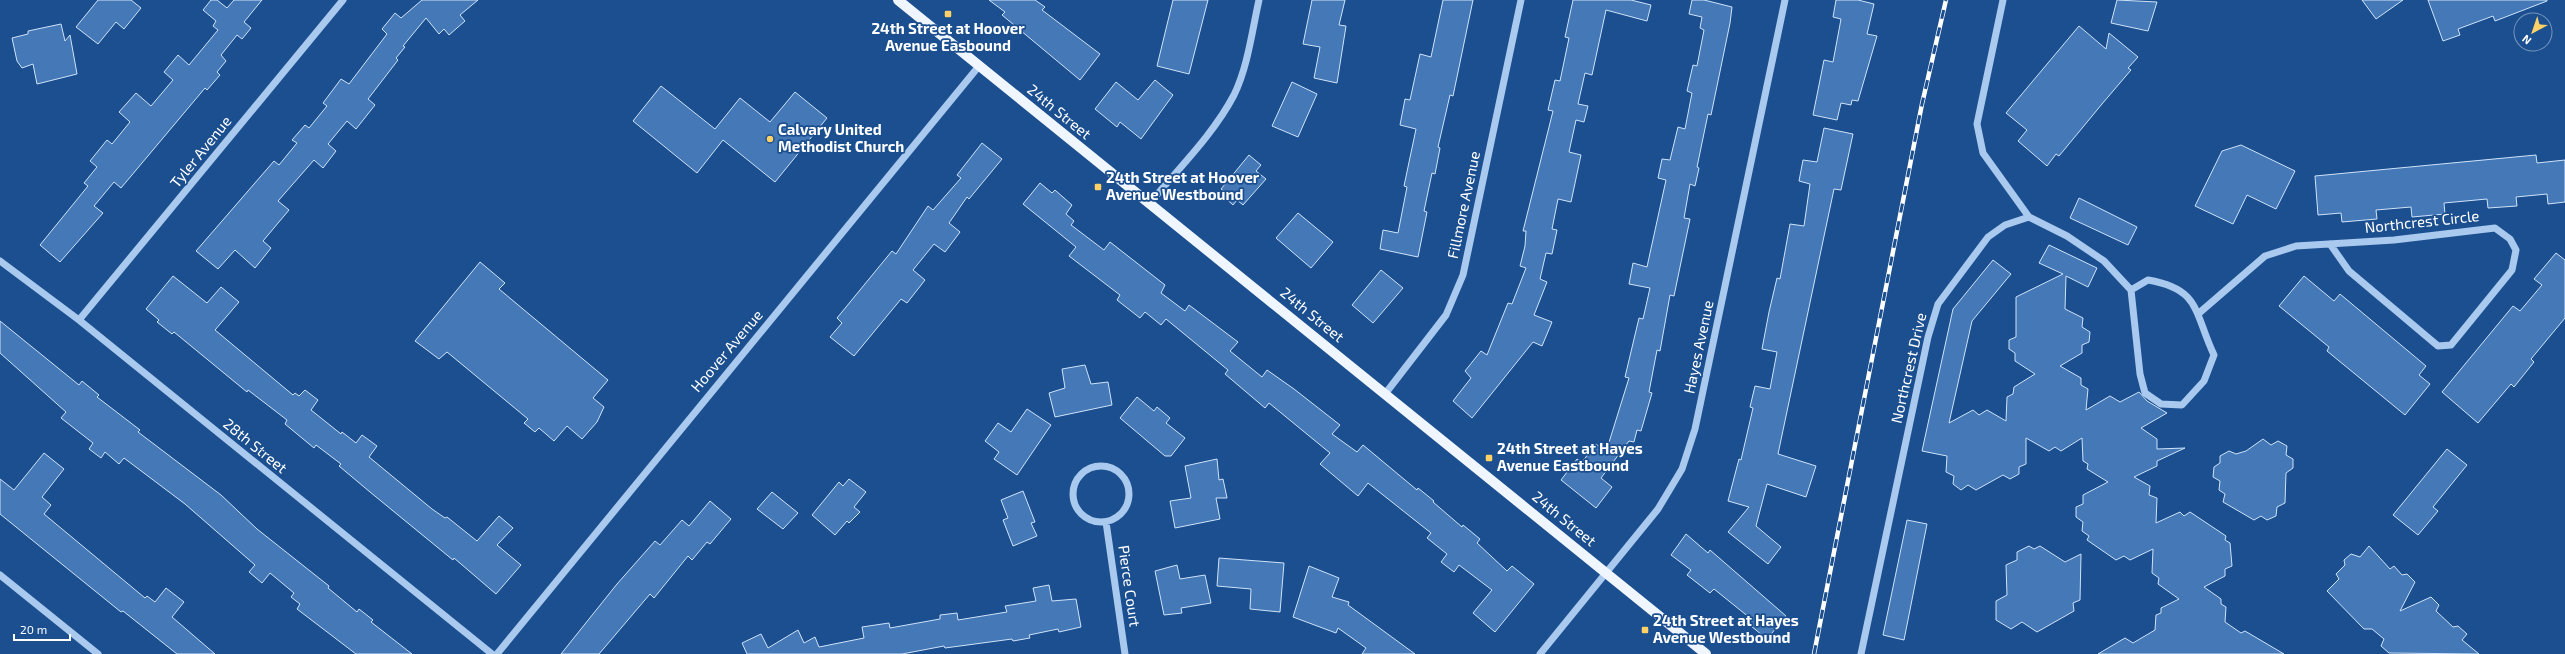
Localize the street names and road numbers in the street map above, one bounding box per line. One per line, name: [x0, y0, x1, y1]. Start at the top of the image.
street label: 24th Street: [1024, 80, 1095, 143]
street label: Tyler Avenue: [166, 112, 235, 191]
street label: Fillmore Avenue: [1443, 149, 1483, 260]
street label: Northcrest Circle: [2364, 206, 2480, 236]
street label: 24th Street: [1277, 283, 1348, 346]
street label: Hayes Avenue: [1679, 298, 1717, 395]
street label: Hoover Avenue: [687, 306, 766, 395]
street label: Northcrest Drive: [1887, 311, 1930, 425]
street label: 28th Street: [220, 414, 291, 477]
street label: 24th Street: [1529, 487, 1600, 550]
street label: Pierce Court: [1115, 544, 1145, 628]

